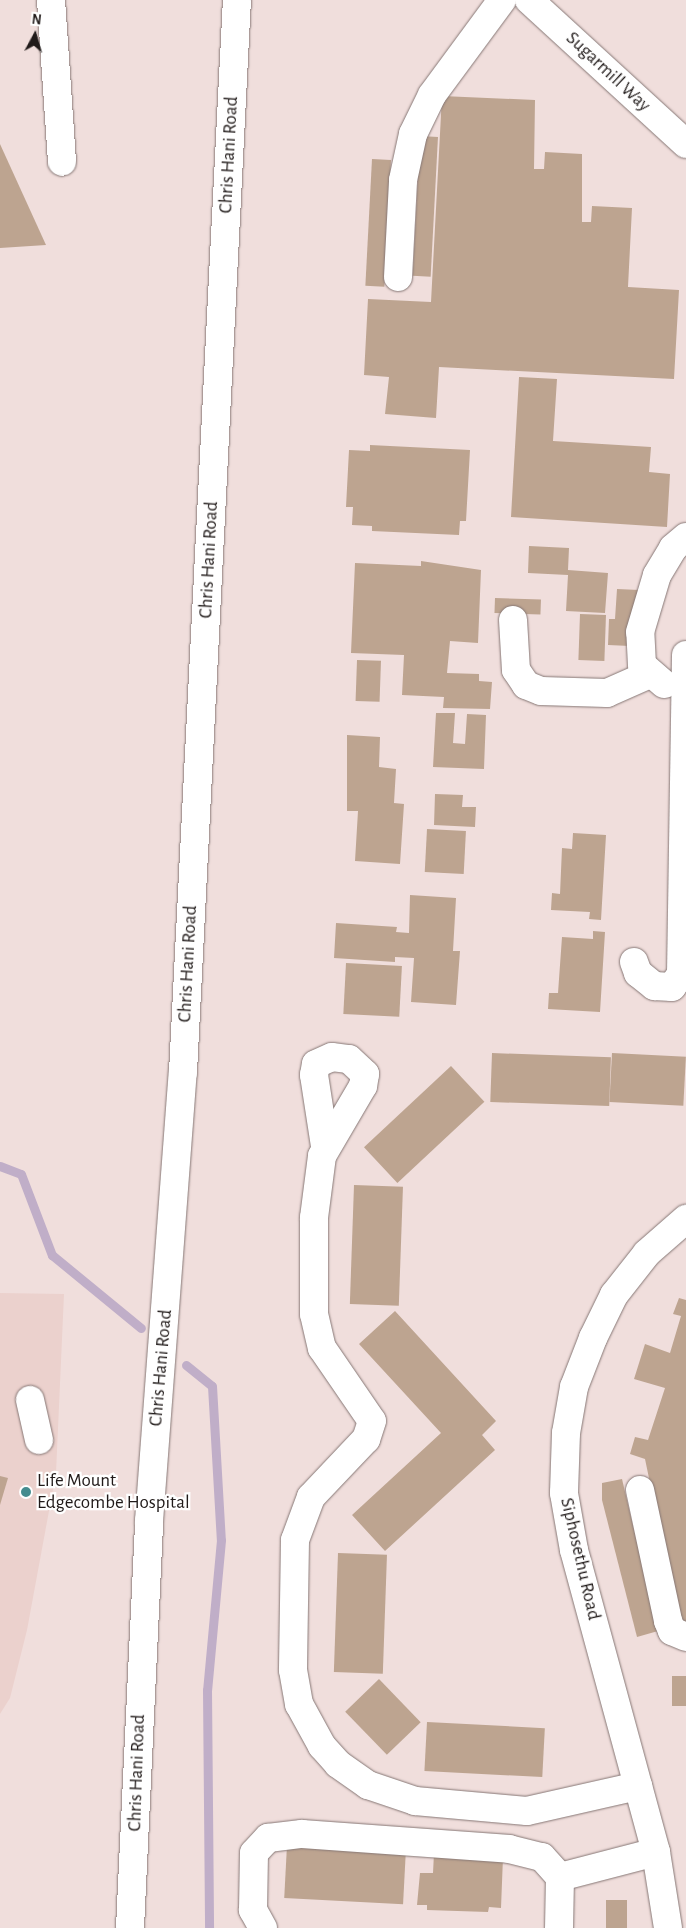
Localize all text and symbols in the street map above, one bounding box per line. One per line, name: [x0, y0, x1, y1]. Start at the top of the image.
north arrow: [10, 10, 60, 60]
text: N: [31, 13, 42, 28]
street label: Sugarmill Way: [561, 27, 655, 117]
street label: Chris Hani Road: [215, 96, 243, 214]
street label: Chris Hani Road: [195, 501, 223, 619]
street label: Chris Hani Road: [174, 905, 202, 1023]
street label: Chris Hani Road: [145, 1309, 177, 1427]
place label: Life Mount Edgecombe Hospital: [37, 1470, 190, 1514]
marker: Life Mount Edgecombe Hospital: [19, 1485, 33, 1499]
street label: Siphosethu Road: [555, 1496, 605, 1622]
street label: Chris Hani Road: [124, 1714, 150, 1832]

